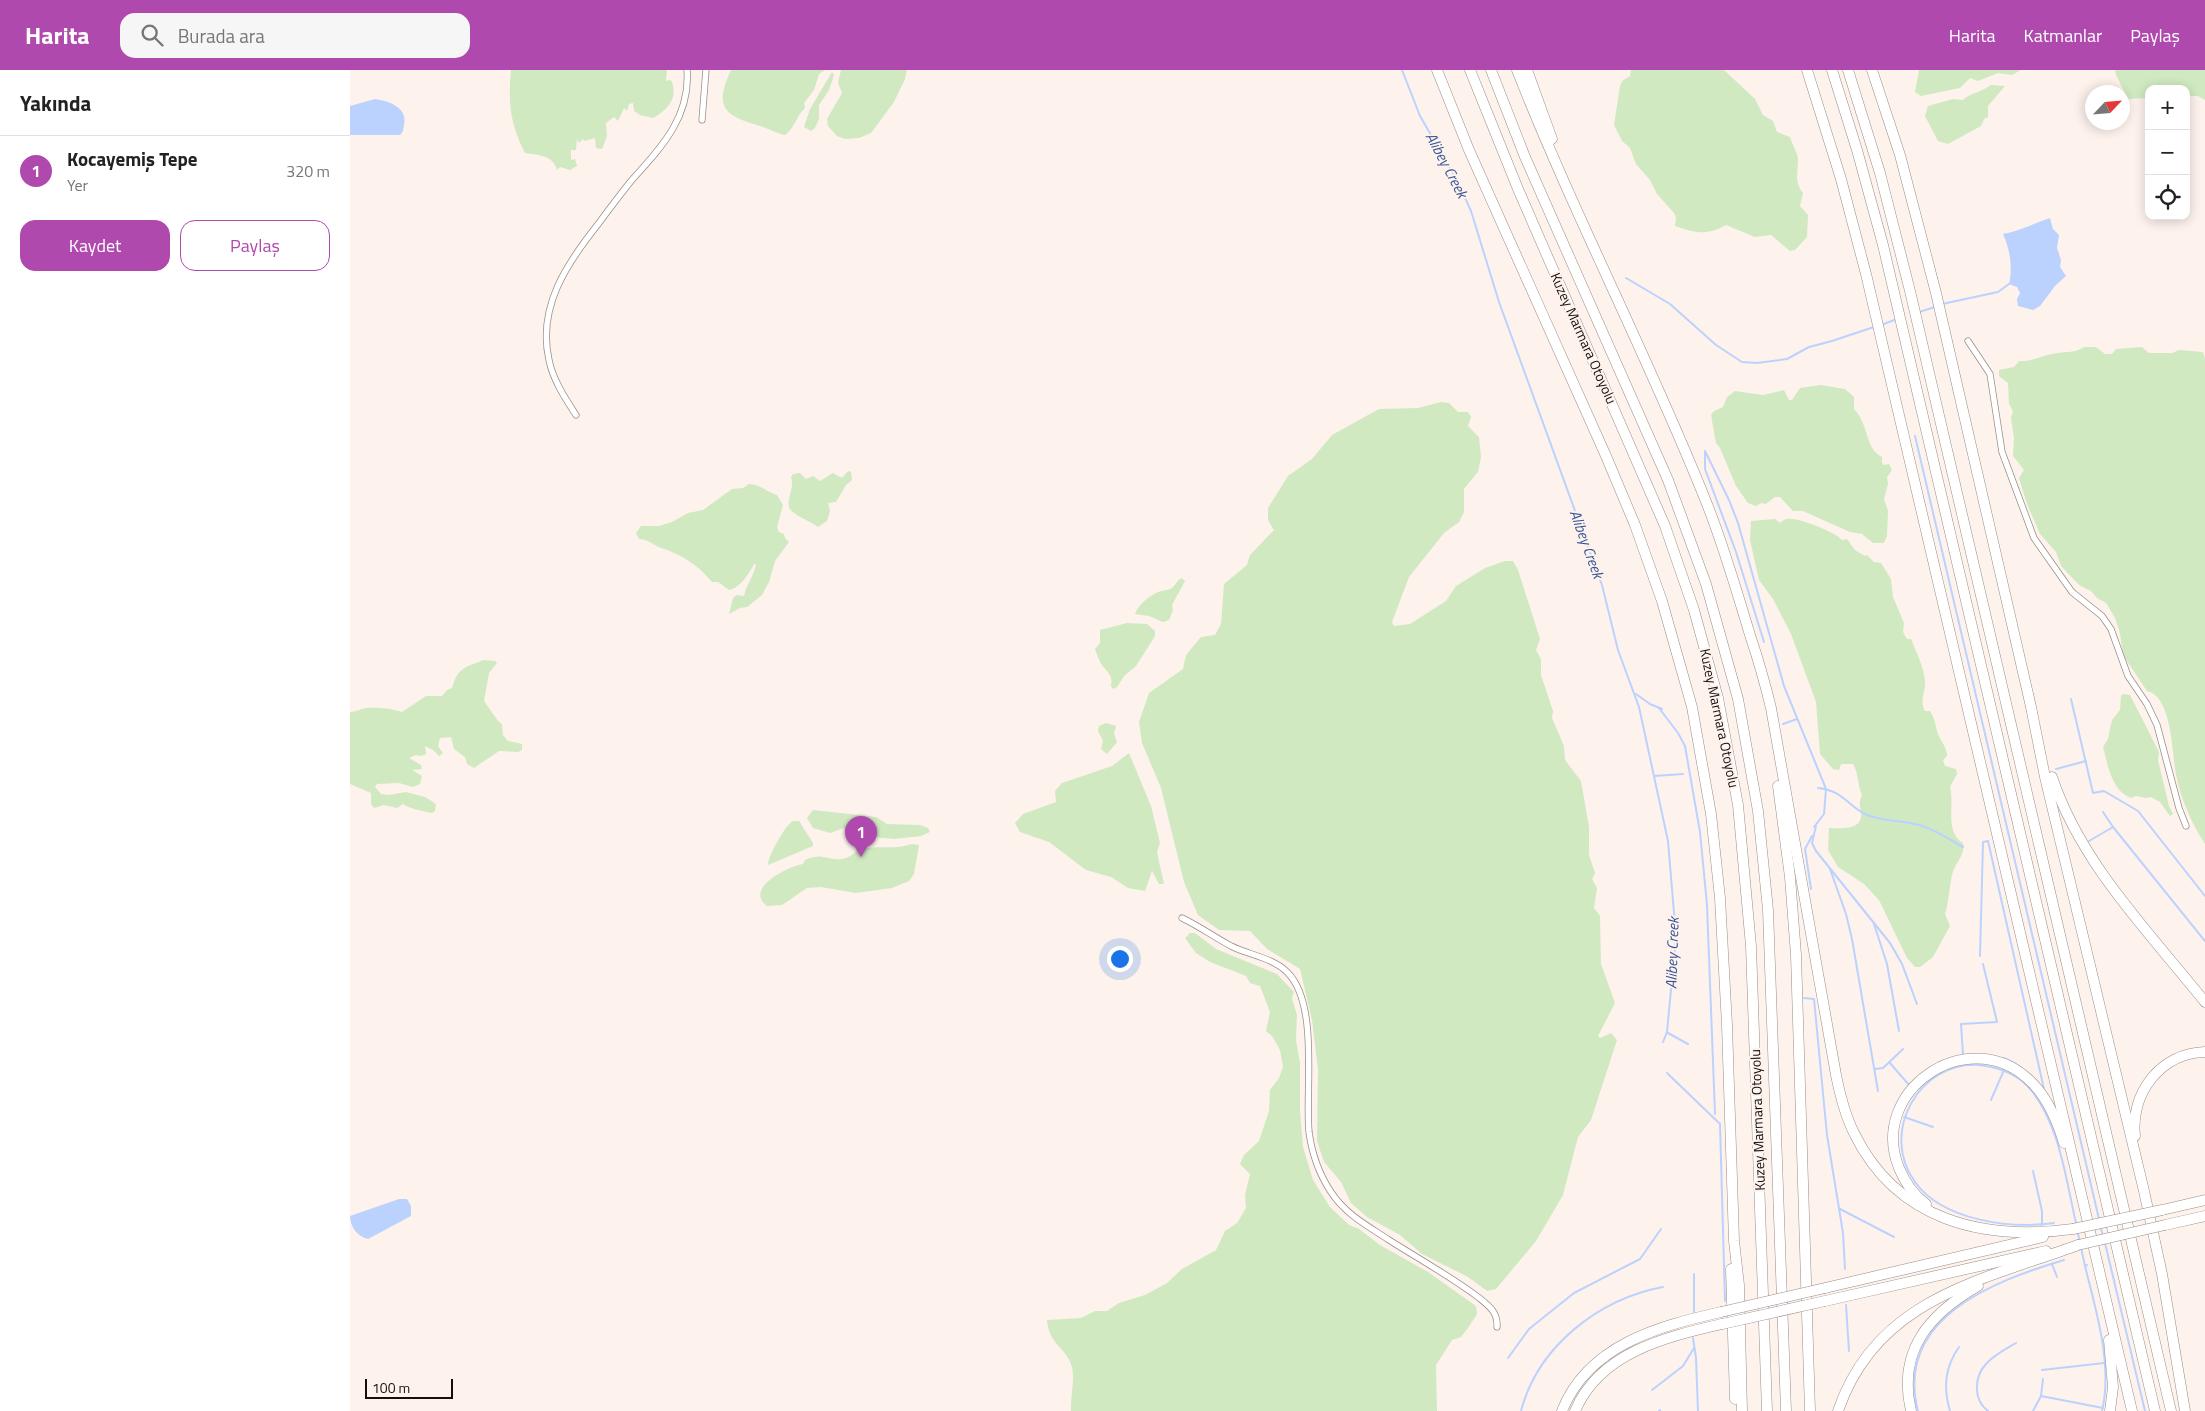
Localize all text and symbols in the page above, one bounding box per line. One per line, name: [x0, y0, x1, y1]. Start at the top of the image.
search box: [120, 13, 470, 58]
text: Harita: [25, 17, 90, 53]
icon: search: [138, 21, 166, 49]
text: Burada ara: [178, 21, 265, 50]
text: Harita: [1949, 22, 1996, 49]
text: Katmanlar: [2024, 22, 2102, 49]
text: Paylaş: [2130, 22, 2180, 49]
north arrow: [2085, 85, 2130, 130]
map controls: [2145, 85, 2190, 220]
button: +: [2145, 85, 2190, 130]
text: Yakında: [20, 87, 91, 119]
water label: Alibey Creek: [1420, 128, 1475, 204]
button: −: [2145, 130, 2190, 175]
text: Kocayemiş Tepe: [67, 144, 198, 173]
text: 1: [32, 159, 40, 183]
text: 320 m: [286, 159, 330, 183]
text: Yer: [67, 173, 88, 197]
button: locate: [2145, 175, 2190, 220]
button: Kaydet: [20, 220, 170, 271]
button: Paylaş: [180, 220, 330, 271]
street label: Kuzey Marmara Otoyolu: [1546, 269, 1622, 407]
water label: Alibey Creek: [1564, 506, 1611, 584]
street label: Kuzey Marmara Otoyolu: [1695, 647, 1745, 789]
pin: 1: [845, 816, 877, 857]
water label: Alibey Creek: [1659, 914, 1685, 989]
your location: [1107, 946, 1133, 972]
street label: Kuzey Marmara Otoyolu: [1744, 1049, 1770, 1191]
scale bar: [365, 1376, 452, 1399]
text: 100 m: [372, 1377, 410, 1398]

